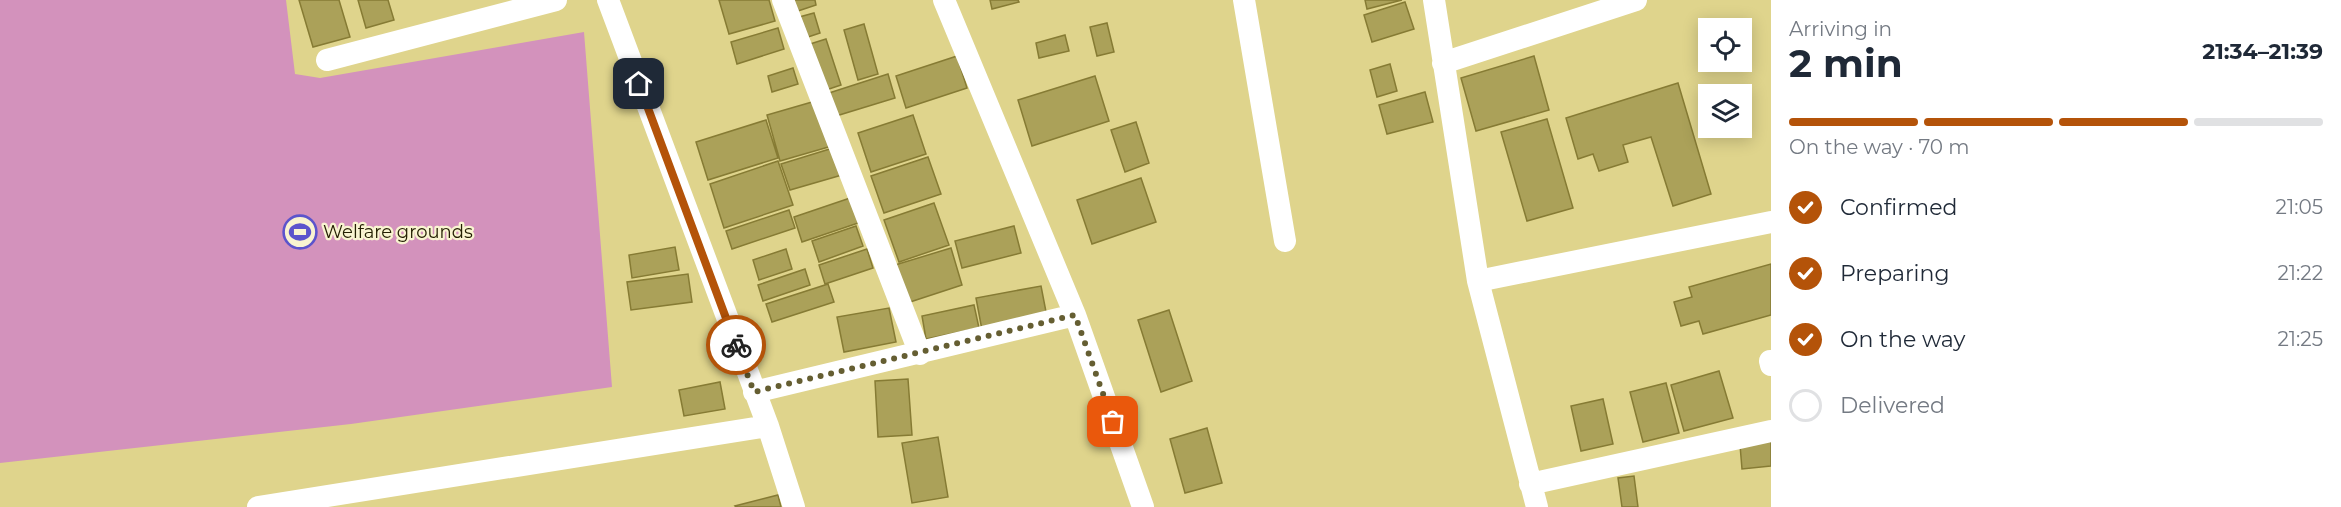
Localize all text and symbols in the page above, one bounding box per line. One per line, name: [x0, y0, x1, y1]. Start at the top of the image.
text: Arriving in: [1789, 17, 1892, 41]
map controls: [1698, 18, 1752, 138]
button: locate: [1698, 18, 1752, 72]
text: 21:34–21:39: [2202, 38, 2323, 65]
text: 2 min: [1789, 39, 1903, 87]
pin: [613, 58, 664, 109]
icon: home: [622, 67, 655, 100]
button: layers: [1698, 84, 1752, 138]
text: On the way · 70 m: [1789, 135, 1970, 159]
icon: check: [1789, 191, 1822, 224]
text: Confirmed: [1840, 194, 1957, 221]
text: 21:05: [2276, 195, 2323, 219]
sports icon: Welfare grounds: [282, 214, 318, 250]
place label: Welfare grounds: [323, 221, 473, 243]
icon: check: [1789, 257, 1822, 290]
text: Preparing: [1840, 260, 1949, 287]
text: 21:22: [2277, 261, 2323, 285]
courier: [706, 315, 766, 375]
icon: check: [1789, 323, 1822, 356]
text: On the way: [1840, 326, 1965, 353]
text: 21:25: [2278, 327, 2323, 351]
icon: bike: [720, 329, 753, 362]
text: Delivered: [1840, 392, 1945, 419]
pin: [1087, 396, 1138, 447]
icon: bag: [1096, 405, 1129, 438]

